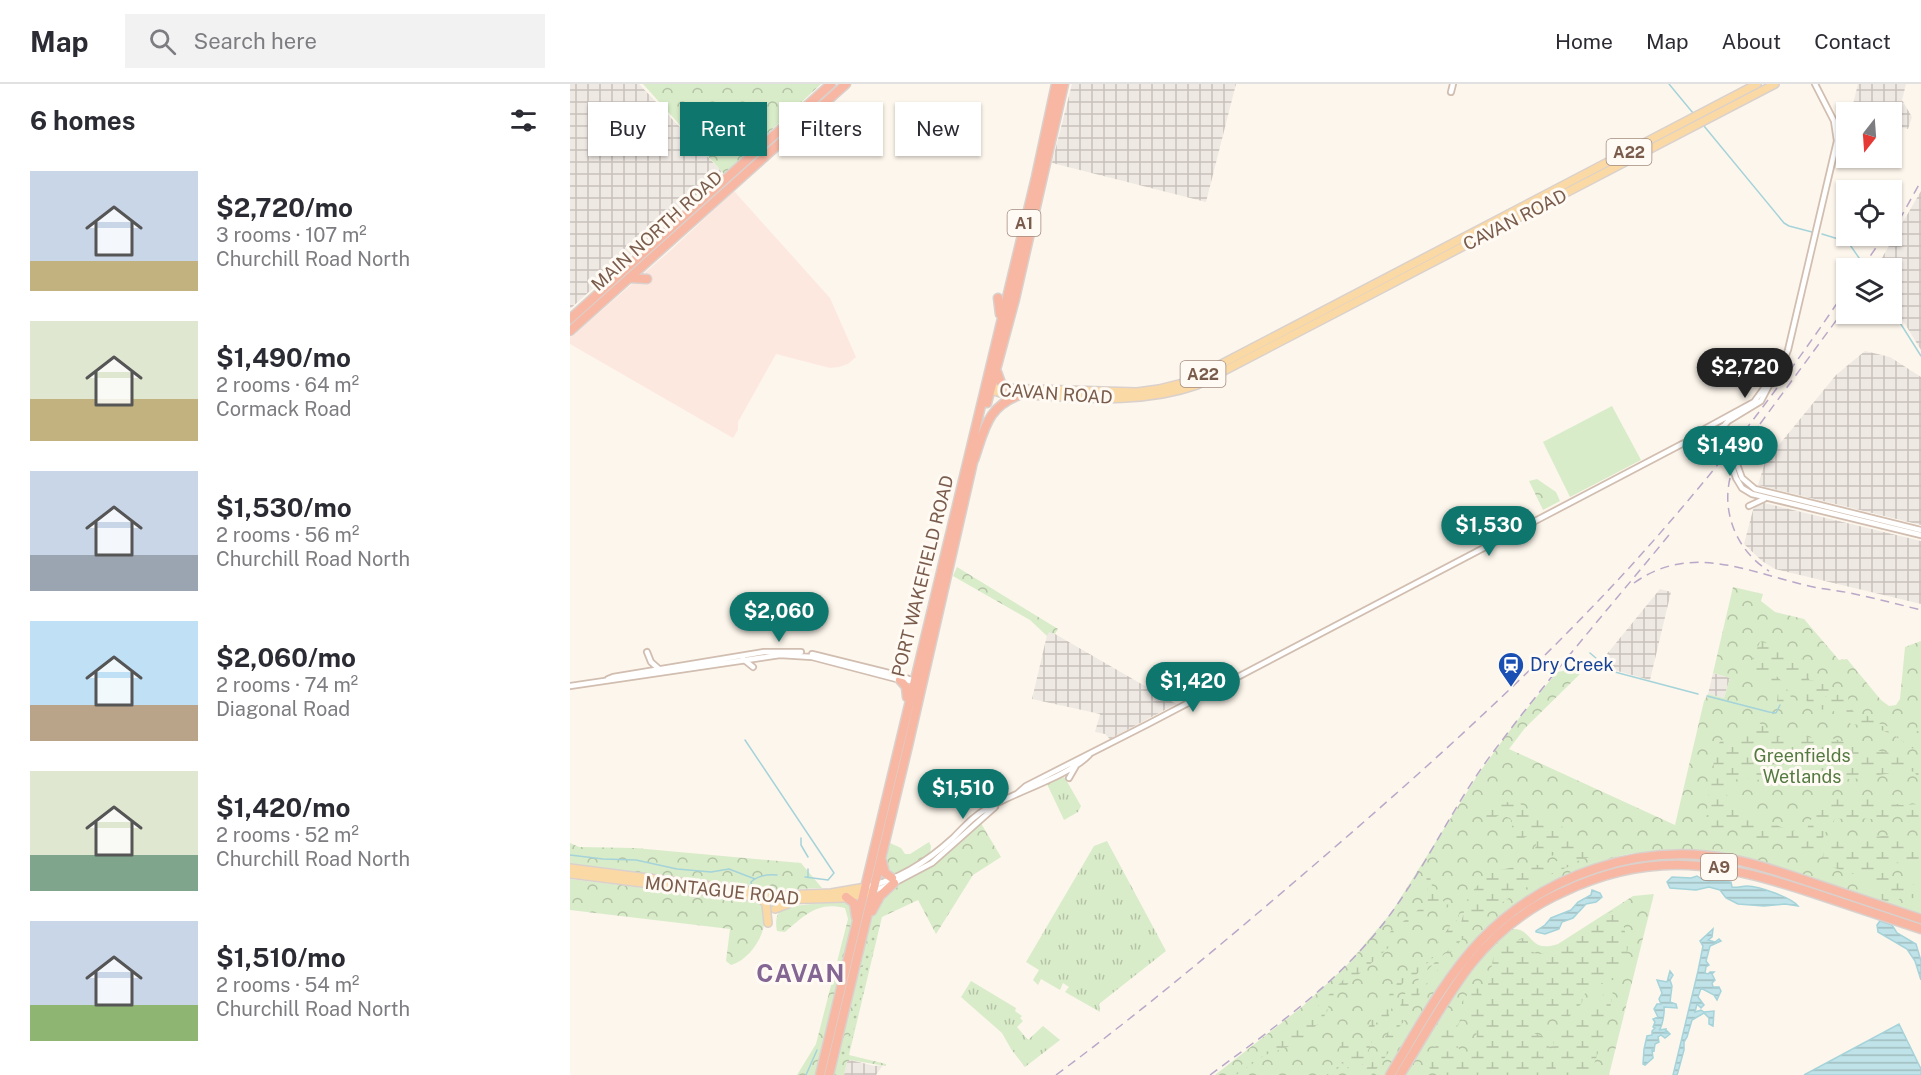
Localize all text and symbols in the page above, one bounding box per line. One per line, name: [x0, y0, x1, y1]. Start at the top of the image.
search box: [125, 14, 545, 68]
text: Map: [30, 25, 89, 58]
icon: search: [146, 25, 179, 58]
text: Search here: [194, 28, 317, 54]
text: Home: [1555, 29, 1613, 54]
text: Map: [1646, 29, 1689, 54]
text: About: [1722, 29, 1781, 54]
text: Contact: [1814, 29, 1891, 54]
chip: Buy: [588, 102, 668, 156]
chip: Rent: [680, 102, 767, 156]
chip: Filters: [779, 102, 883, 156]
chip: New: [895, 102, 981, 156]
north arrow: [1836, 102, 1902, 168]
map controls: [1836, 102, 1902, 324]
icon: filters: [507, 104, 540, 137]
text: 6 homes: [30, 105, 135, 136]
road number: A22: [1606, 139, 1652, 165]
street label: MAIN NORTH ROAD: [587, 166, 727, 295]
button: locate: [1836, 180, 1902, 246]
street label: CAVAN ROAD: [1459, 184, 1570, 255]
text: $2,720/mo: [216, 192, 353, 223]
icon: home: [78, 195, 150, 267]
road number: A1: [1008, 210, 1040, 236]
text: 3 rooms · 107 m²: [216, 223, 367, 247]
text: Churchill Road North: [216, 247, 410, 271]
button: layers: [1836, 258, 1902, 324]
text: $1,490/mo: [216, 342, 351, 373]
icon: home: [78, 345, 150, 417]
pin: $2,720: [1696, 348, 1794, 399]
text: $2,720: [1711, 355, 1779, 379]
road number: A22: [1180, 361, 1226, 387]
text: 2 rooms · 64 m²: [216, 373, 359, 397]
street label: CAVAN ROAD: [999, 379, 1113, 408]
text: Cormack Road: [216, 397, 351, 421]
pin: $1,490: [1681, 426, 1779, 477]
text: $1,490: [1697, 433, 1763, 457]
street label: PORT WAKEFIELD ROAD: [887, 473, 958, 679]
text: $1,530/mo: [216, 492, 352, 523]
icon: home: [78, 495, 150, 567]
pin: $1,530: [1440, 506, 1538, 557]
text: $1,530: [1455, 513, 1523, 537]
text: 2 rooms · 56 m²: [216, 523, 359, 547]
text: Churchill Road North: [216, 547, 410, 571]
pin: $2,060: [730, 592, 828, 643]
text: $2,060: [744, 599, 814, 623]
text: $2,060/mo: [216, 642, 356, 673]
icon: home: [78, 645, 150, 717]
station icon: Dry Creek: [1496, 650, 1526, 688]
place label: Dry Creek: [1530, 654, 1614, 675]
pin: $1,420: [1144, 662, 1242, 713]
text: $1,420: [1160, 669, 1226, 693]
text: 2 rooms · 74 m²: [216, 673, 358, 697]
text: Diagonal Road: [216, 697, 350, 721]
park label: Greenfields Wetlands: [1753, 745, 1851, 787]
pin: $1,510: [914, 769, 1012, 820]
text: $1,510: [932, 776, 994, 800]
text: $1,420/mo: [216, 792, 350, 823]
icon: home: [78, 795, 150, 867]
text: 2 rooms · 52 m²: [216, 823, 359, 847]
text: Churchill Road North: [216, 847, 410, 871]
road number: A9: [1701, 854, 1737, 880]
street label: MONTAGUE ROAD: [644, 872, 800, 909]
text: $1,510/mo: [216, 942, 346, 973]
icon: home: [78, 945, 150, 1017]
district label: CAVAN: [756, 959, 846, 987]
text: 2 rooms · 54 m²: [216, 973, 359, 997]
text: Churchill Road North: [216, 997, 410, 1021]

